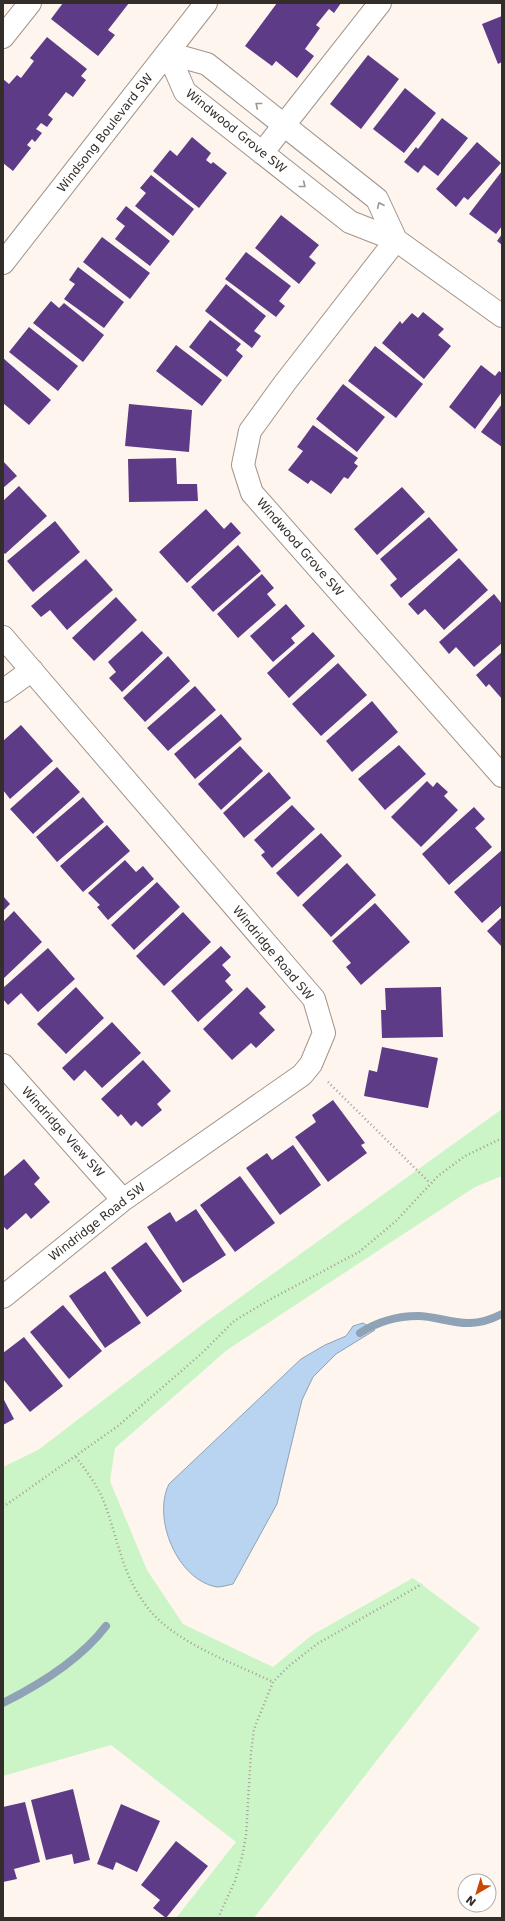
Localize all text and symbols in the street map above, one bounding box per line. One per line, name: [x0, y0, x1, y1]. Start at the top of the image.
street label: Windsong Boulevard SW: [54, 71, 156, 195]
street label: Windwood Grove SW: [183, 86, 289, 176]
one-way arrow: [256, 103, 263, 110]
one-way arrow: [299, 180, 306, 187]
one-way arrow: [377, 202, 385, 209]
street label: Windwood Grove SW: [254, 495, 346, 599]
street label: Windridge Road SW: [230, 903, 316, 1003]
street label: Windridge View SW: [19, 1084, 107, 1180]
street label: Windridge Road SW: [46, 1180, 148, 1264]
north arrow: [457, 1873, 497, 1913]
text: N: [464, 1893, 479, 1908]

